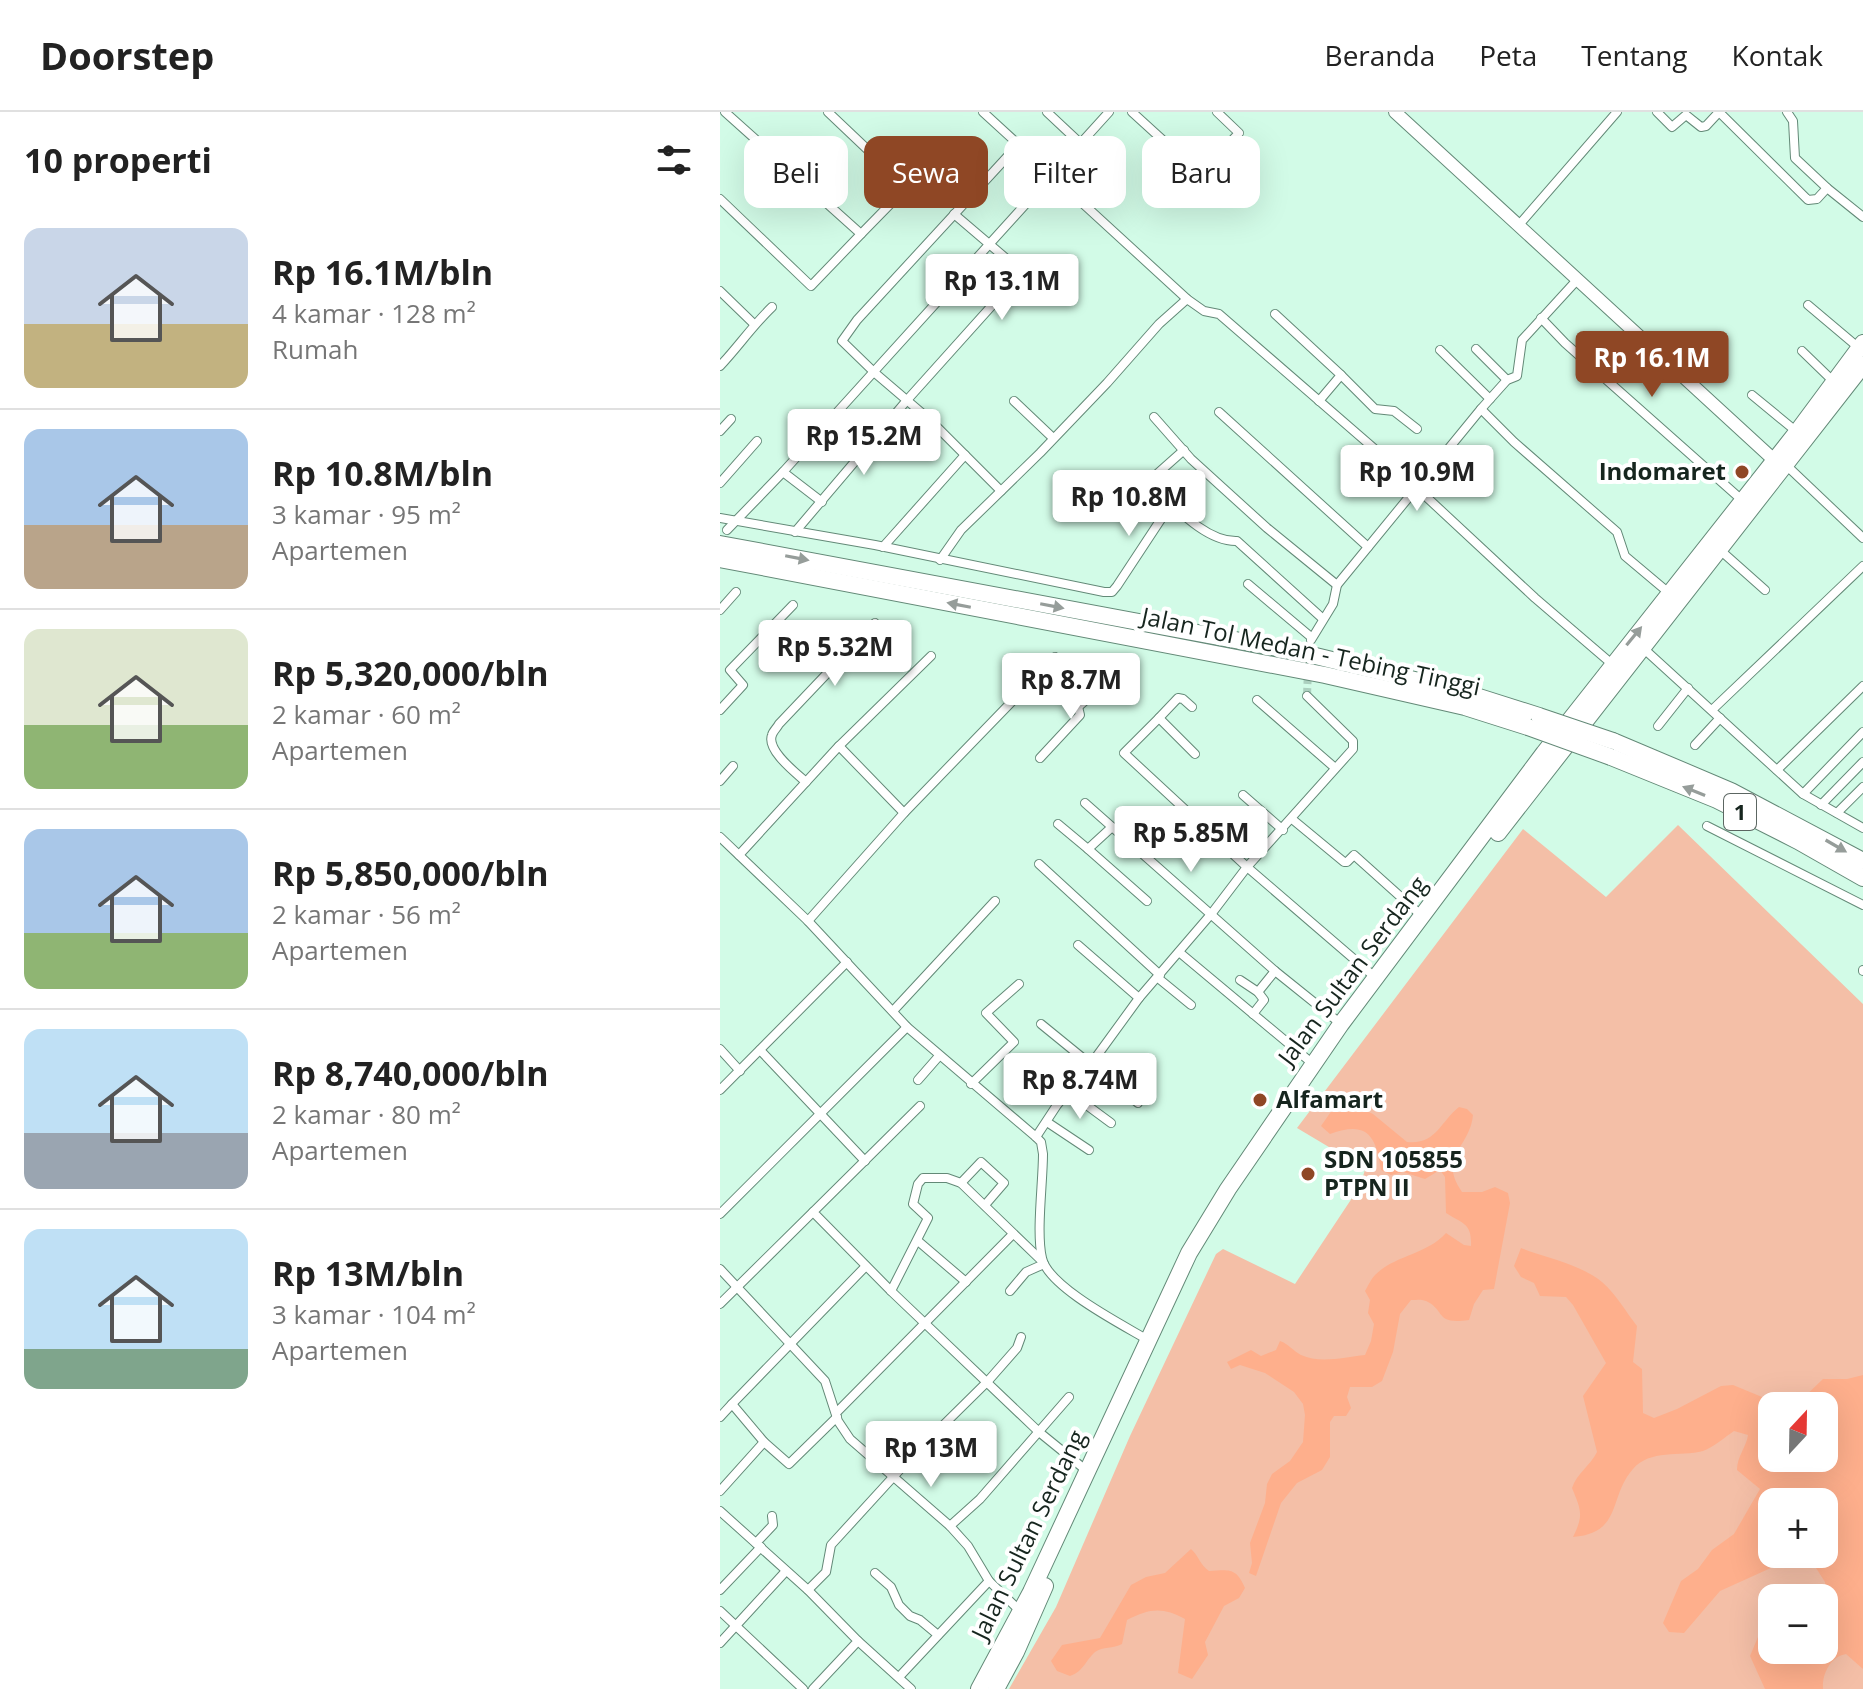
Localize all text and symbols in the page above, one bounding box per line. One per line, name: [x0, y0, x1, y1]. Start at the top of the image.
text: Doorstep: [40, 29, 214, 81]
text: Beranda: [1325, 36, 1435, 74]
text: Peta: [1479, 36, 1537, 74]
text: Tentang: [1581, 36, 1688, 74]
text: Kontak: [1732, 36, 1823, 74]
chip: Beli: [744, 136, 848, 208]
chip: Sewa: [864, 136, 988, 208]
chip: Filter: [1004, 136, 1126, 208]
chip: Baru: [1142, 136, 1260, 208]
text: 10 properti: [24, 137, 212, 183]
icon: filters: [652, 138, 696, 182]
text: Rp 16.1M/bln: [272, 249, 493, 295]
pin: Rp 13.1M: [919, 254, 1085, 322]
icon: home: [88, 260, 184, 356]
text: Rp 13.1M: [944, 262, 1060, 298]
text: 4 kamar · 128 m²: [272, 295, 476, 331]
text: Rumah: [272, 331, 358, 367]
pin: Rp 16.1M: [1569, 331, 1735, 399]
text: Rp 16.1M: [1594, 339, 1710, 375]
pin: Rp 15.2M: [781, 409, 947, 477]
text: Rp 15.2M: [806, 417, 922, 453]
pin: Rp 10.9M: [1334, 445, 1500, 513]
text: Rp 10.8M/bln: [272, 450, 493, 496]
text: Rp 10.9M: [1359, 453, 1475, 489]
place label: Indomaret: [1599, 454, 1726, 487]
icon: home: [88, 461, 184, 557]
marker: Indomaret: [1733, 463, 1751, 481]
pin: Rp 10.8M: [1046, 470, 1212, 538]
text: Rp 10.8M: [1071, 478, 1187, 514]
text: 3 kamar · 95 m²: [272, 496, 461, 532]
text: Apartemen: [272, 532, 408, 568]
one-way arrow: [784, 553, 809, 565]
one-way arrow: [947, 598, 972, 610]
street label: Jalan Tol Medan - Tebing Tinggi: [1137, 598, 1484, 703]
one-way arrow: [1040, 600, 1065, 613]
pin: Rp 5.32M: [752, 620, 918, 688]
one-way arrow: [1625, 627, 1642, 647]
text: Rp 5.32M: [777, 628, 893, 664]
text: Rp 5,320,000/bln: [272, 650, 549, 696]
pin: Rp 8.7M: [997, 653, 1145, 721]
icon: home: [88, 661, 184, 757]
text: Rp 8.7M: [1020, 661, 1122, 697]
text: 2 kamar · 60 m²: [272, 696, 461, 732]
text: Apartemen: [272, 732, 408, 768]
one-way arrow: [1682, 784, 1706, 797]
road number: 1: [1724, 794, 1756, 830]
pin: Rp 5.85M: [1108, 806, 1274, 874]
text: Rp 5.85M: [1133, 814, 1249, 850]
one-way arrow: [1825, 838, 1847, 852]
text: Rp 5,850,000/bln: [272, 850, 549, 896]
icon: home: [88, 861, 184, 957]
street label: Jalan Sultan Serdang: [1268, 869, 1434, 1073]
text: 2 kamar · 56 m²: [272, 896, 461, 932]
text: Apartemen: [272, 932, 408, 968]
text: Rp 8,740,000/bln: [272, 1050, 549, 1096]
pin: Rp 8.74M: [997, 1053, 1163, 1121]
icon: home: [88, 1061, 184, 1157]
text: Rp 8.74M: [1022, 1061, 1138, 1097]
place label: Alfamart: [1276, 1082, 1383, 1115]
marker: Alfamart: [1251, 1091, 1269, 1109]
text: 2 kamar · 80 m²: [272, 1096, 461, 1132]
text: Apartemen: [272, 1132, 408, 1168]
place label: SDN 105855 PTPN II: [1324, 1142, 1463, 1203]
marker: SDN 105855 PTPN II: [1299, 1165, 1317, 1183]
text: Rp 13M/bln: [272, 1250, 464, 1296]
icon: home: [88, 1261, 184, 1357]
text: 3 kamar · 104 m²: [272, 1296, 476, 1332]
text: Apartemen: [272, 1332, 408, 1368]
north arrow: [1758, 1392, 1838, 1472]
map controls: [1758, 1392, 1838, 1664]
pin: Rp 13M: [866, 1421, 996, 1489]
street label: Jalan Sultan Serdang: [962, 1424, 1093, 1646]
text: Rp 13M: [884, 1429, 978, 1465]
button: +: [1758, 1488, 1838, 1568]
button: −: [1758, 1584, 1838, 1664]

